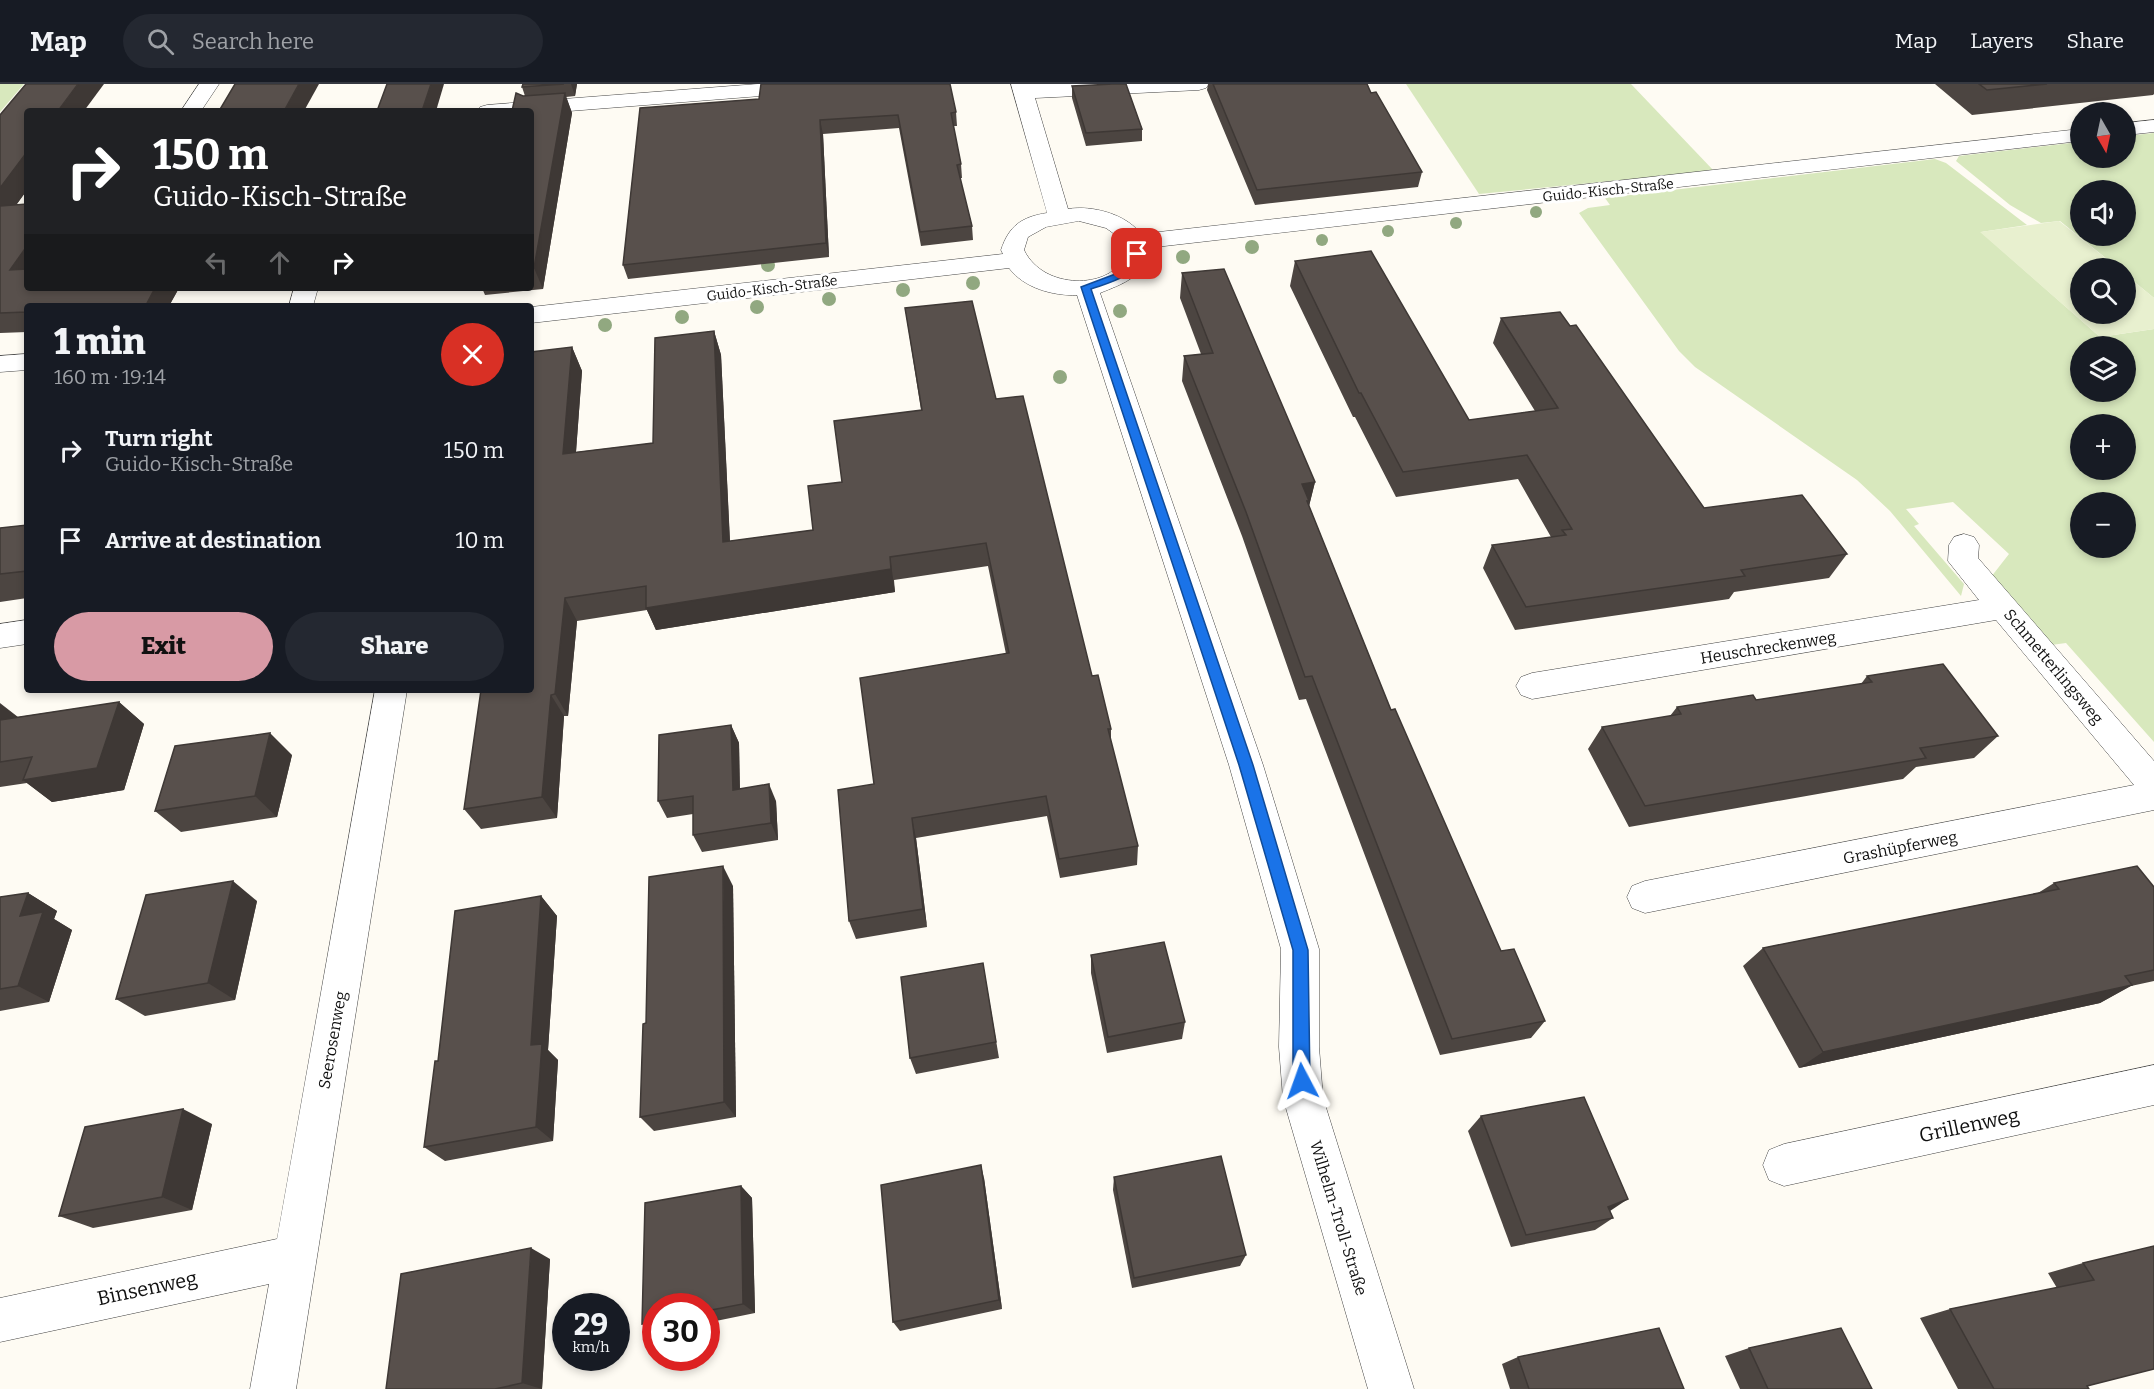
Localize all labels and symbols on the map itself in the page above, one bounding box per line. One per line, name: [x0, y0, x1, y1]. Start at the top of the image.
north arrow: [2070, 102, 2136, 168]
street label: Guido-Kisch-Straße: [1542, 175, 1674, 206]
pin: [1111, 228, 1162, 279]
street label: Guido-Kisch-Straße: [706, 272, 838, 305]
street label: Schmetterlingsweg: [2000, 605, 2107, 728]
street label: Heuschreckenweg: [1699, 627, 1837, 668]
street label: Grashüpferweg: [1841, 827, 1959, 868]
street label: Seerosenweg: [315, 990, 350, 1091]
position arrow: [1270, 1049, 1334, 1113]
street label: Grillenweg: [1917, 1103, 2021, 1147]
street label: Wilhelm-Troll-Straße: [1306, 1138, 1371, 1298]
street label: Binsenweg: [95, 1266, 199, 1310]
speed limit sign: 30: [642, 1293, 720, 1371]

